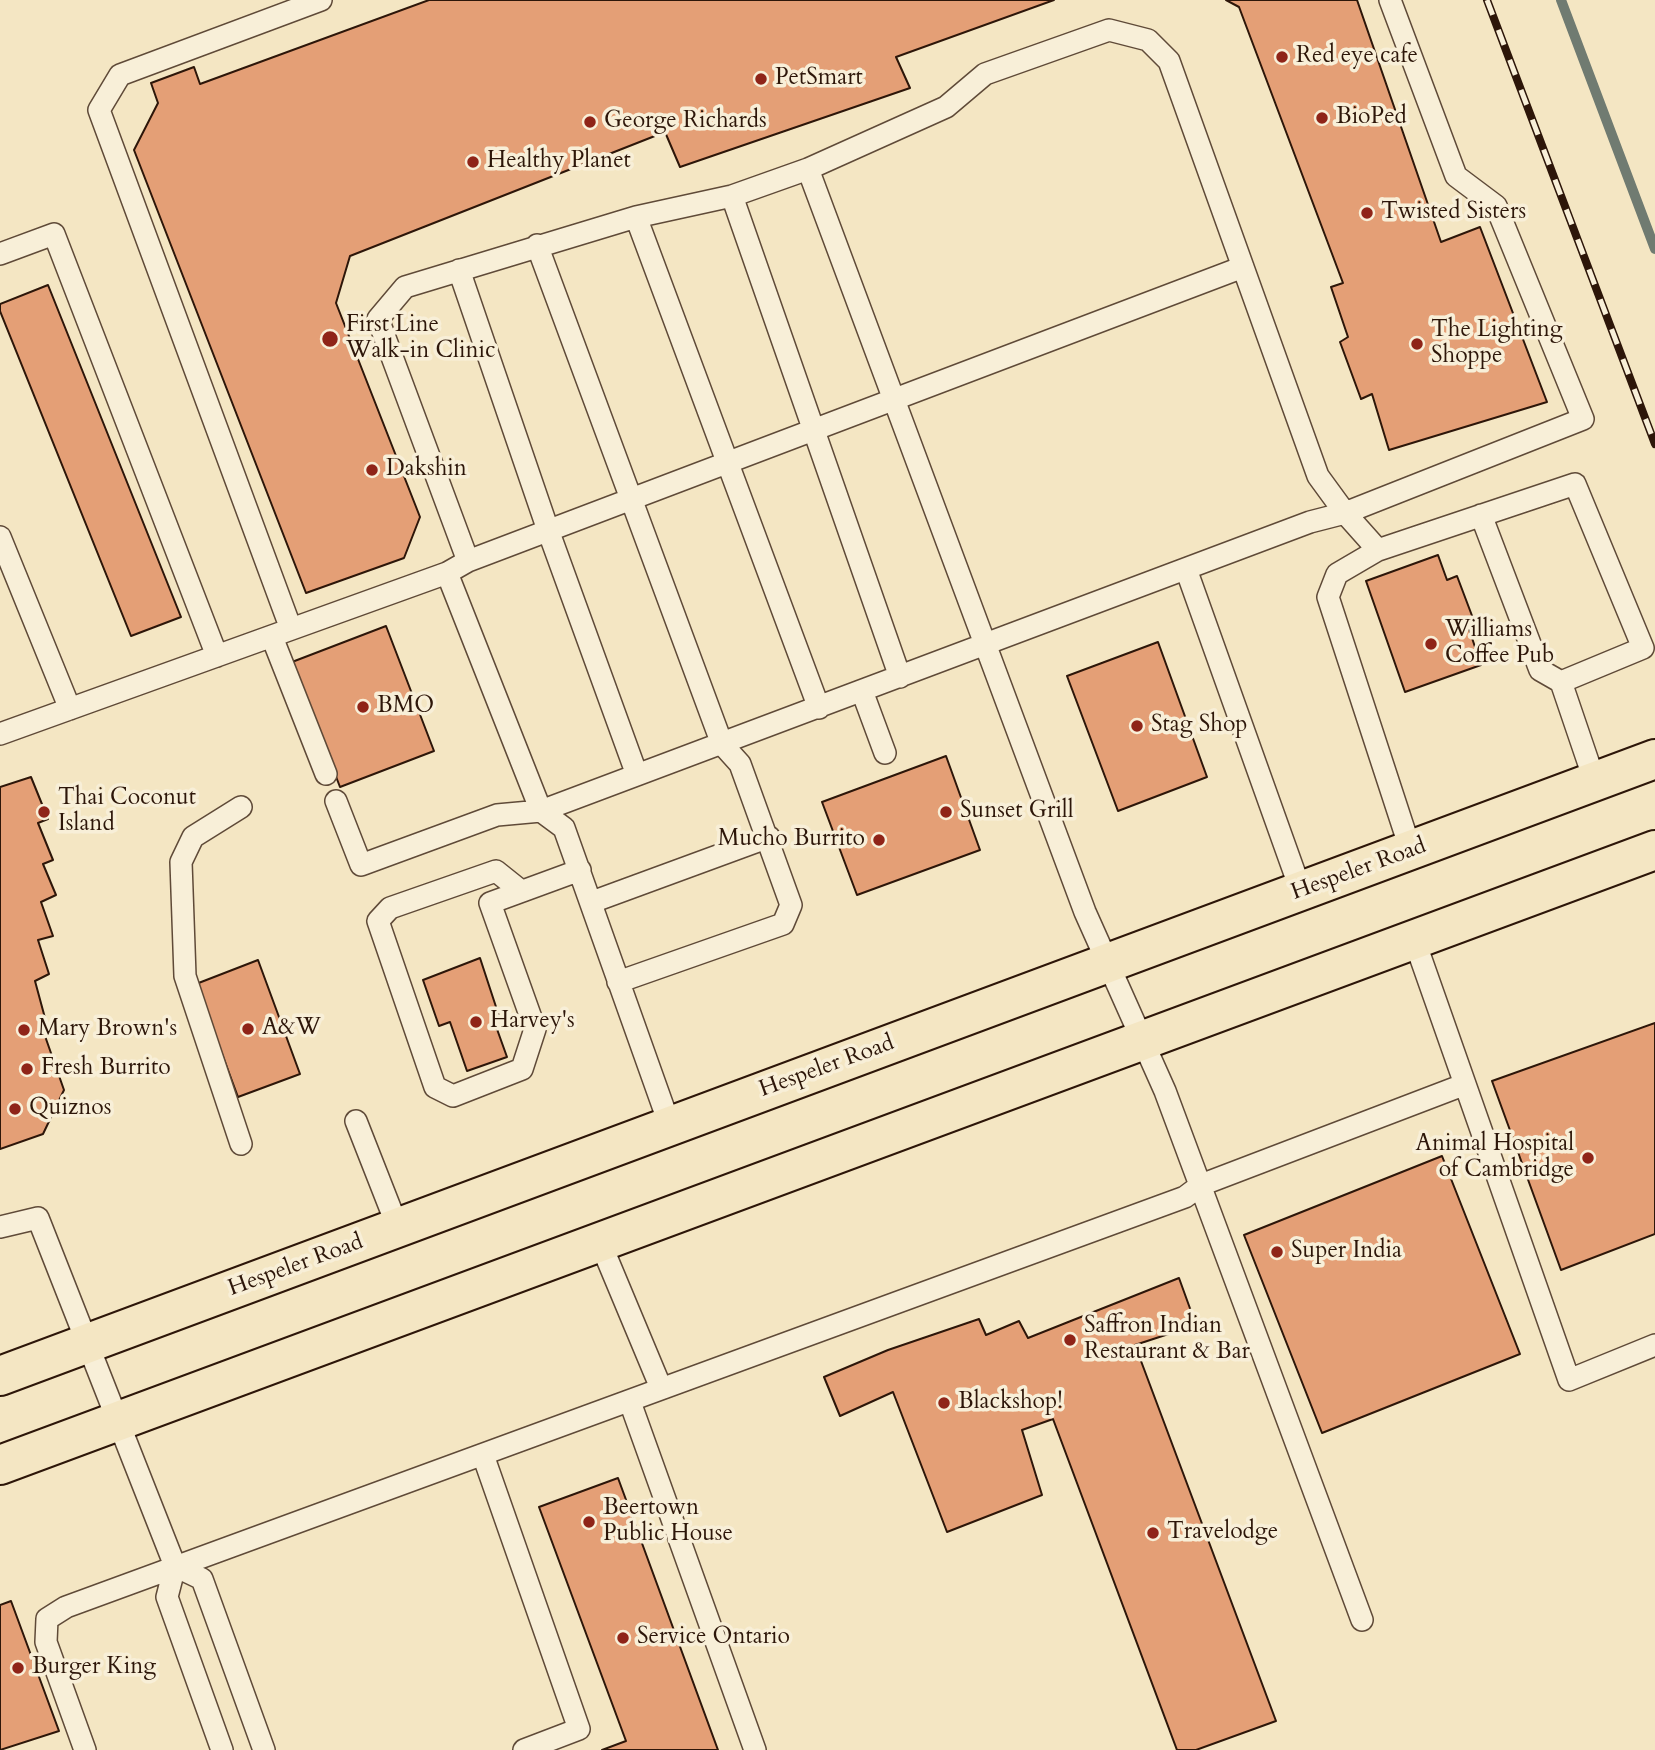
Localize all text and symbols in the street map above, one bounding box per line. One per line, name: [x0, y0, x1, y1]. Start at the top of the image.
place label: Red eye cafe: [1296, 43, 1418, 71]
marker: Red eye cafe: [1274, 49, 1290, 65]
place label: PetSmart: [775, 65, 863, 93]
marker: PetSmart: [753, 71, 769, 87]
place label: BioPed: [1336, 104, 1407, 132]
place label: George Richards: [604, 108, 767, 136]
marker: BioPed: [1314, 110, 1330, 126]
marker: George Richards: [582, 114, 598, 130]
place label: Healthy Planet: [487, 148, 631, 176]
marker: Healthy Planet: [465, 154, 481, 170]
place label: Twisted Sisters: [1381, 199, 1526, 227]
marker: Twisted Sisters: [1359, 205, 1375, 221]
place label: First Line Walk-in Clinic: [346, 312, 495, 366]
place label: The Lighting Shoppe: [1431, 317, 1563, 371]
marker: First Line Walk-in Clinic: [320, 329, 340, 349]
marker: The Lighting Shoppe: [1409, 336, 1425, 352]
place label: Dakshin: [386, 456, 467, 484]
marker: Dakshin: [364, 462, 380, 478]
place label: Williams Coffee Pub: [1445, 617, 1554, 671]
marker: Williams Coffee Pub: [1423, 636, 1439, 652]
place label: BMO: [377, 693, 434, 721]
marker: BMO: [355, 699, 371, 715]
place label: Stag Shop: [1151, 712, 1248, 740]
marker: Stag Shop: [1129, 718, 1145, 734]
place label: Thai Coconut Island: [58, 785, 196, 839]
place label: Sunset Grill: [960, 798, 1074, 826]
marker: Thai Coconut Island: [36, 804, 52, 820]
marker: Sunset Grill: [938, 804, 954, 820]
place label: Mucho Burrito: [718, 826, 865, 854]
marker: Mucho Burrito: [871, 832, 887, 848]
street label: Hespeler Road: [1288, 833, 1430, 907]
place label: Harvey's: [490, 1008, 575, 1036]
marker: Harvey's: [468, 1014, 484, 1030]
place label: A&W: [262, 1015, 321, 1043]
place label: Mary Brown's: [38, 1016, 177, 1044]
marker: A&W: [240, 1021, 256, 1037]
marker: Mary Brown's: [16, 1022, 32, 1038]
street label: Hespeler Road: [756, 1030, 898, 1104]
place label: Fresh Burrito: [41, 1055, 171, 1083]
marker: Fresh Burrito: [19, 1061, 35, 1077]
place label: Quiznos: [29, 1095, 111, 1123]
marker: Quiznos: [7, 1101, 23, 1117]
place label: Animal Hospital of Cambridge: [1416, 1131, 1574, 1185]
marker: Animal Hospital of Cambridge: [1580, 1150, 1596, 1166]
street label: Hespeler Road: [225, 1229, 367, 1303]
place label: Super India: [1291, 1238, 1402, 1266]
marker: Super India: [1269, 1244, 1285, 1260]
place label: Saffron Indian Restaurant & Bar: [1084, 1313, 1250, 1367]
marker: Saffron Indian Restaurant & Bar: [1062, 1332, 1078, 1348]
place label: Blackshop!: [958, 1389, 1063, 1417]
marker: Blackshop!: [936, 1395, 952, 1411]
place label: Beertown Public House: [603, 1495, 733, 1549]
marker: Beertown Public House: [581, 1514, 597, 1530]
place label: Travelodge: [1167, 1519, 1278, 1547]
marker: Travelodge: [1145, 1525, 1161, 1541]
place label: Service Ontario: [637, 1624, 790, 1652]
marker: Service Ontario: [615, 1630, 631, 1646]
place label: Burger King: [32, 1654, 156, 1682]
marker: Burger King: [10, 1660, 26, 1676]

